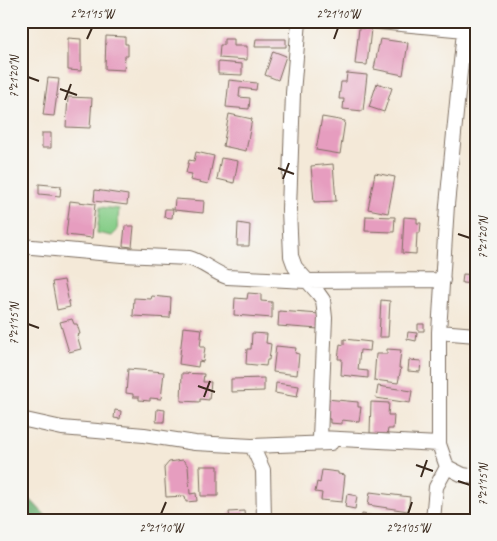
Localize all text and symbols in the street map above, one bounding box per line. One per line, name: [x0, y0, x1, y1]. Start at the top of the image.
text: 2°21'15"W: [70, 6, 116, 22]
text: 2°21'10"W: [316, 6, 362, 22]
text: 7°21'20"N: [6, 54, 22, 98]
text: 7°21'20"N: [475, 215, 491, 259]
text: 7°21'15"N: [6, 301, 22, 345]
text: 7°21'15"N: [475, 462, 491, 506]
text: 2°21'10"W: [139, 520, 185, 536]
text: 2°21'05"W: [386, 520, 432, 536]

